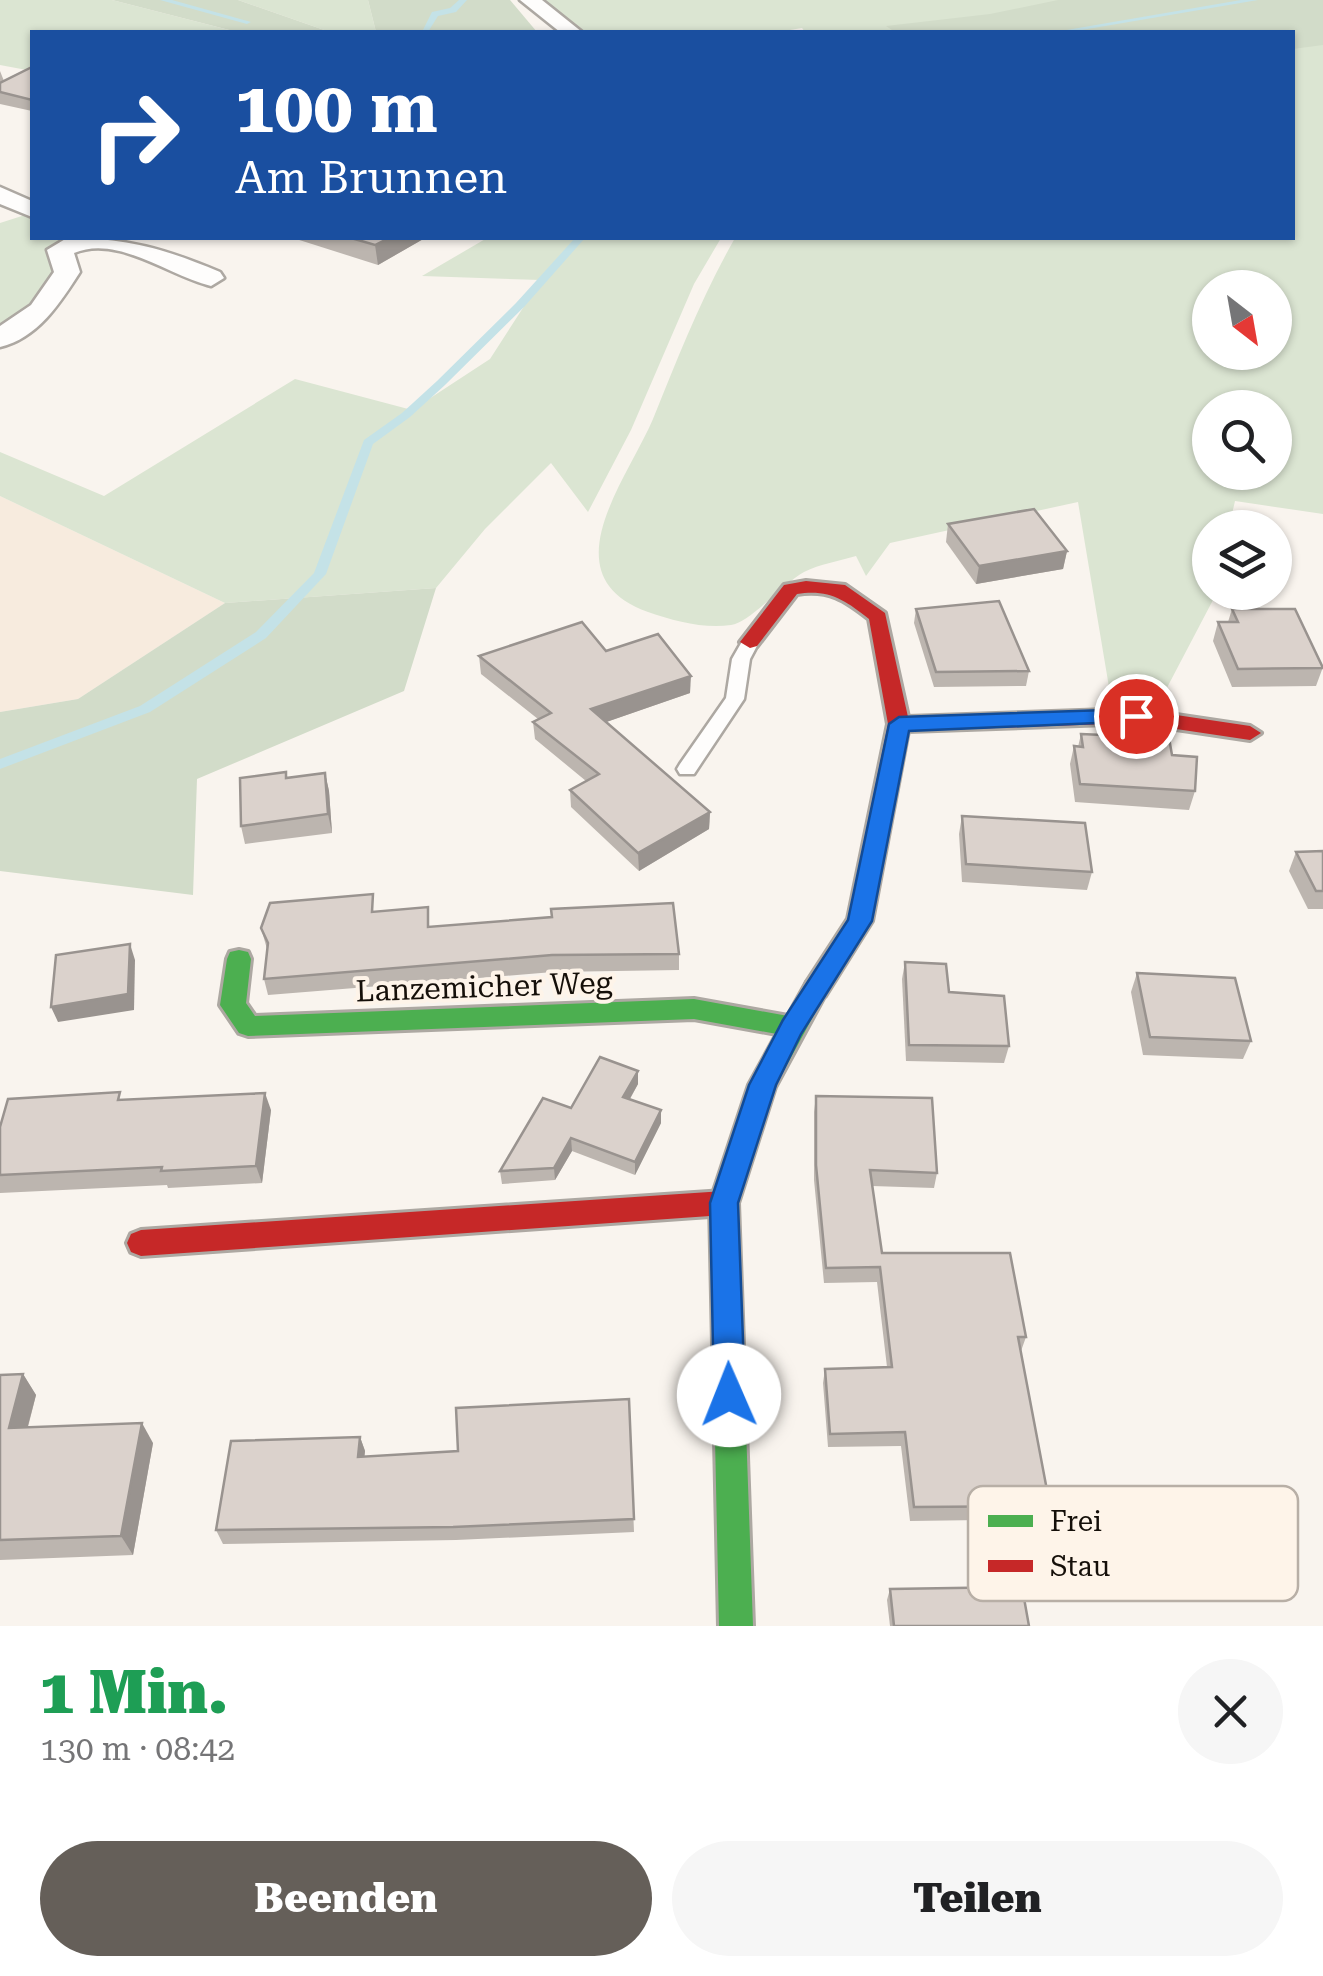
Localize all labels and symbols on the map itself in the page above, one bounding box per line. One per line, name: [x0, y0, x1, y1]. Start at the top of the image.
north arrow: [1192, 270, 1292, 370]
pin: [1094, 674, 1179, 759]
street label: Lanzemicher Weg: [355, 965, 613, 1008]
position arrow: [677, 1343, 781, 1447]
legend: [968, 1486, 1298, 1601]
text: Frei: [1050, 1505, 1102, 1538]
text: Stau: [1050, 1550, 1110, 1583]

